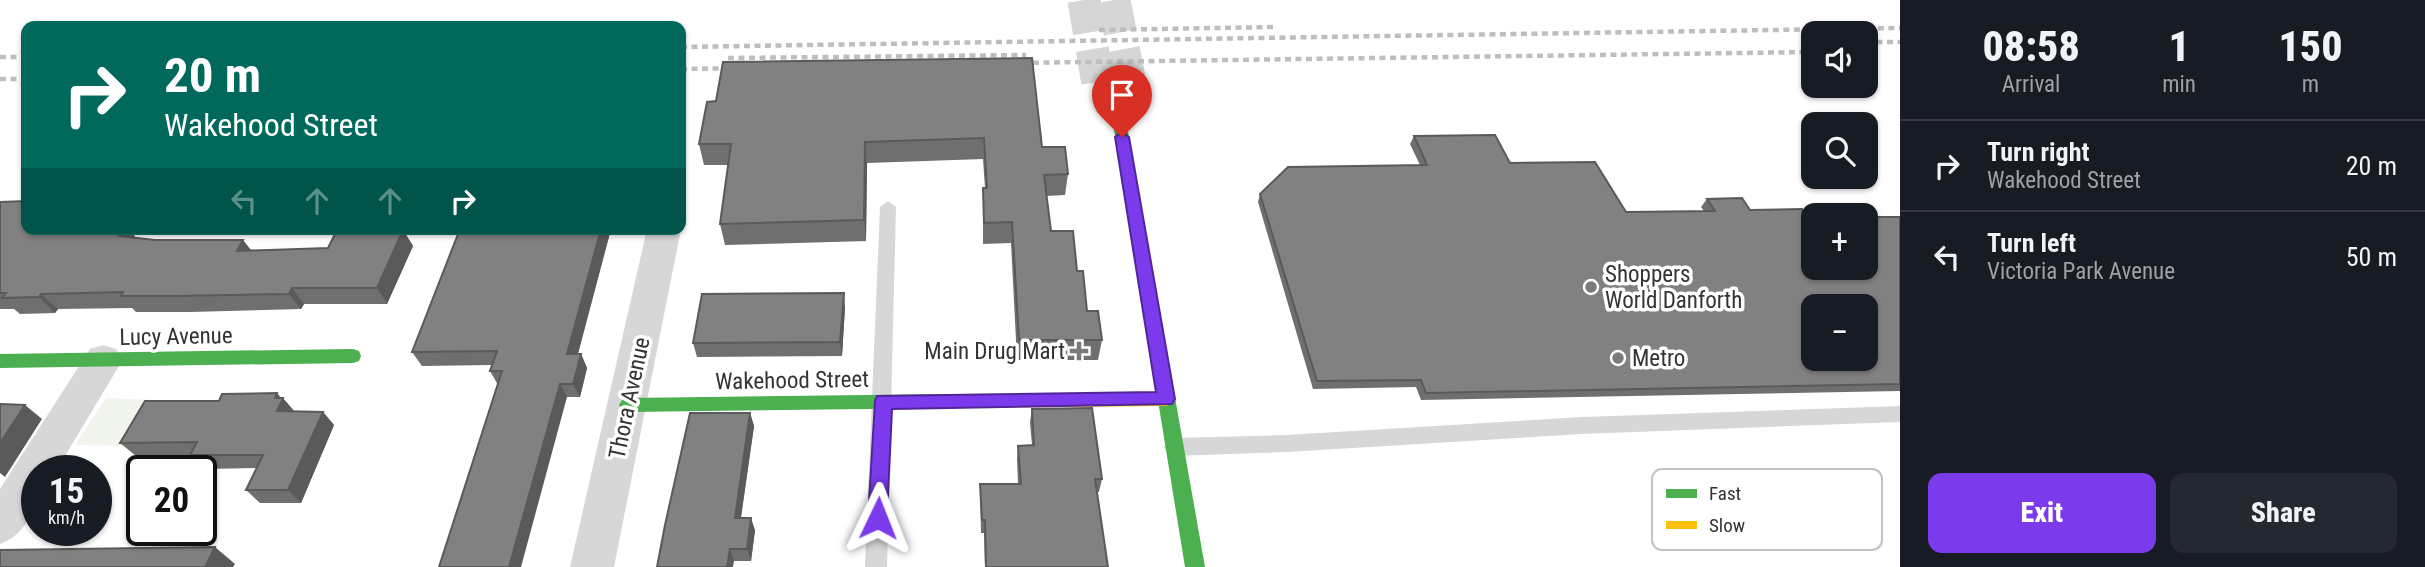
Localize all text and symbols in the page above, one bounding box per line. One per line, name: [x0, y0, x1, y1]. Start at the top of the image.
map controls: [1801, 21, 1878, 371]
button: sound: [1801, 21, 1878, 98]
text: 08:58: [1982, 22, 2080, 71]
text: 1: [2168, 22, 2190, 71]
text: 150: [2278, 22, 2343, 71]
text: 20 m: [164, 47, 261, 104]
icon: right: [49, 49, 140, 140]
pin: [1092, 65, 1152, 137]
text: Arrival: [2002, 71, 2060, 98]
text: min: [2162, 71, 2196, 98]
text: m: [2302, 71, 2319, 98]
icon: arrive: [1103, 76, 1141, 114]
text: Wakehood Street: [164, 106, 378, 144]
button: search: [1801, 112, 1878, 189]
text: Turn right: [1987, 137, 2089, 167]
icon: right: [1928, 147, 1966, 185]
text: 20 m: [2346, 151, 2397, 181]
text: Wakehood Street: [1987, 167, 2141, 194]
icon: left: [225, 182, 263, 220]
icon: ahead: [298, 182, 336, 220]
icon: ahead: [371, 182, 409, 220]
icon: right: [444, 182, 482, 220]
button: +: [1801, 203, 1878, 280]
text: Turn left: [1987, 228, 2076, 258]
icon: left: [1928, 238, 1966, 276]
text: 50 m: [2346, 242, 2397, 272]
text: Victoria Park Avenue: [1987, 258, 2175, 285]
place label: Shoppers World Danforth: [1605, 261, 1742, 314]
marker: Shoppers World Danforth: [1583, 279, 1599, 295]
button: −: [1801, 294, 1878, 371]
street label: Lucy Avenue: [119, 322, 233, 351]
street label: Thora Avenue: [603, 335, 656, 461]
place label: Main Drug Mart: [924, 338, 1065, 365]
marker: Main Drug Mart: [1071, 343, 1087, 359]
place label: Metro: [1632, 345, 1685, 372]
marker: Metro: [1610, 350, 1626, 366]
street label: Wakehood Street: [715, 366, 869, 395]
speed limit sign: 20: [126, 455, 217, 546]
legend: [1652, 469, 1882, 550]
text: 15: [49, 471, 84, 512]
button: Exit: [1928, 473, 2156, 553]
button: Share: [2170, 473, 2397, 553]
position arrow: [841, 481, 915, 555]
text: Fast: [1709, 482, 1741, 505]
text: km/h: [48, 507, 85, 528]
text: Slow: [1709, 514, 1745, 537]

